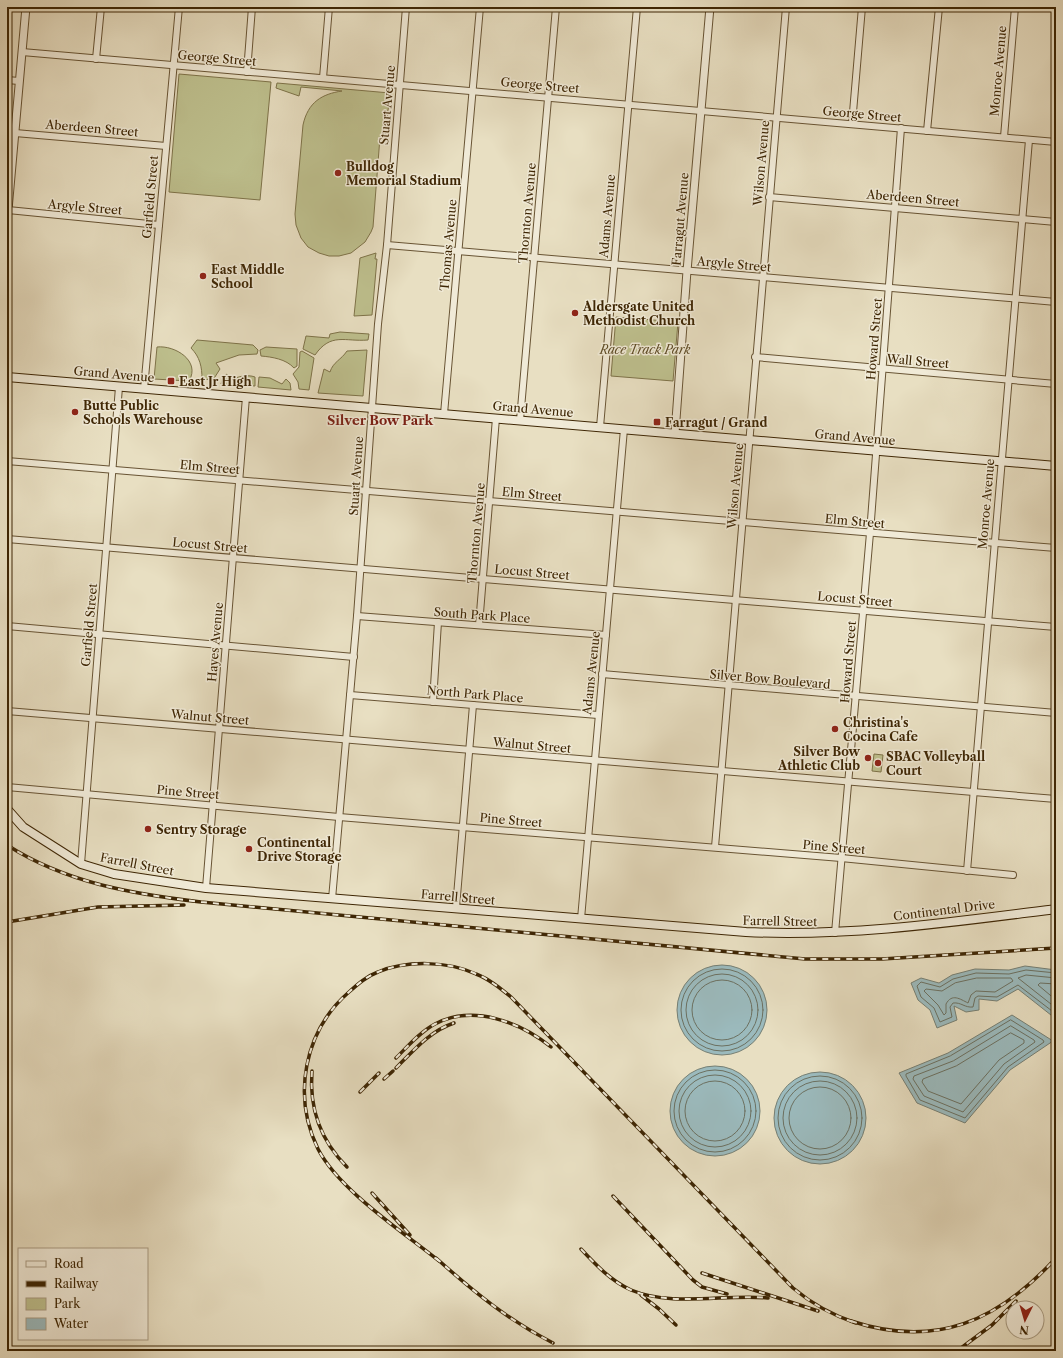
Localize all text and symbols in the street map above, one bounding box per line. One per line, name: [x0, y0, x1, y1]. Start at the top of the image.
street label: Monroe Avenue: [987, 25, 1009, 117]
street label: George Street: [177, 47, 258, 69]
street label: Stuart Avenue: [376, 64, 398, 145]
street label: George Street: [500, 74, 581, 96]
street label: George Street: [822, 103, 903, 125]
street label: Aberdeen Street: [44, 116, 140, 140]
street label: Wilson Avenue: [750, 119, 772, 207]
street label: Garfield Street: [139, 154, 161, 239]
place label: Bulldog Memorial Stadium: [346, 159, 461, 188]
street label: Thornton Avenue: [515, 162, 539, 264]
marker: Bulldog Memorial Stadium: [333, 168, 343, 178]
street label: Farragut Avenue: [668, 172, 692, 266]
street label: Adams Avenue: [596, 173, 618, 260]
street label: Aberdeen Street: [865, 186, 961, 210]
street label: Argyle Street: [46, 196, 123, 218]
street label: Thomas Avenue: [437, 198, 460, 291]
street label: Argyle Street: [695, 253, 772, 275]
place label: East Middle School: [211, 262, 284, 291]
marker: East Middle School: [198, 271, 208, 281]
street label: Howard Street: [863, 297, 885, 381]
place label: Aldersgate United Methodist Church: [582, 299, 696, 328]
marker: Aldersgate United Methodist Church: [570, 308, 580, 318]
park label: Race Track Park: [599, 342, 691, 357]
street label: Wall Street: [885, 351, 951, 371]
street label: Grand Avenue: [73, 363, 155, 385]
place label: East Jr High: [179, 374, 253, 389]
marker: East Jr High: [166, 376, 176, 386]
place label: Butte Public Schools Warehouse: [83, 398, 203, 427]
street label: Grand Avenue: [492, 398, 574, 420]
marker: Butte Public Schools Warehouse: [70, 407, 80, 417]
district label: Silver Bow Park: [327, 412, 434, 428]
place label: Farragut / Grand: [665, 415, 767, 430]
marker: Farragut / Grand: [652, 417, 662, 427]
street label: Grand Avenue: [814, 426, 896, 448]
street label: Stuart Avenue: [346, 435, 366, 516]
street label: Wilson Avenue: [724, 442, 746, 530]
street label: Elm Street: [179, 457, 241, 477]
street label: Monroe Avenue: [975, 458, 997, 550]
street label: Thornton Avenue: [464, 482, 488, 584]
street label: Elm Street: [501, 484, 563, 504]
street label: Elm Street: [824, 511, 886, 531]
street label: Locust Street: [172, 534, 249, 556]
street label: Locust Street: [494, 561, 571, 583]
street label: Garfield Street: [78, 582, 100, 667]
street label: Locust Street: [817, 588, 894, 610]
street label: Hayes Avenue: [204, 601, 226, 682]
street label: South Park Place: [433, 604, 531, 626]
street label: Howard Street: [837, 620, 859, 704]
street label: Adams Avenue: [579, 630, 603, 717]
street label: Silver Bow Boulevard: [709, 666, 832, 692]
street label: North Park Place: [426, 682, 524, 706]
street label: Walnut Street: [169, 706, 250, 728]
place label: Christina's Cocina Cafe: [843, 715, 918, 744]
marker: Christina's Cocina Cafe: [830, 724, 840, 734]
street label: Walnut Street: [491, 734, 572, 756]
place label: Silver Bow Athletic Club: [777, 744, 861, 773]
place label: SBAC Volleyball Court: [886, 749, 985, 778]
marker: Silver Bow Athletic Club: [863, 753, 873, 763]
marker: SBAC Volleyball Court: [873, 758, 883, 768]
street label: Pine Street: [156, 782, 221, 802]
street label: Pine Street: [479, 810, 544, 830]
place label: Sentry Storage: [156, 822, 247, 837]
marker: Sentry Storage: [143, 824, 153, 834]
place label: Continental Drive Storage: [257, 835, 342, 864]
street label: Pine Street: [802, 837, 867, 857]
marker: Continental Drive Storage: [244, 844, 254, 854]
street label: Farrell Street: [99, 850, 176, 879]
street label: Farrell Street: [420, 886, 497, 908]
street label: Continental Drive: [892, 896, 996, 924]
street label: Farrell Street: [743, 913, 818, 929]
legend: [18, 1248, 148, 1340]
text: Road: [54, 1256, 84, 1271]
text: Railway: [54, 1276, 99, 1291]
text: Park: [54, 1296, 81, 1311]
north arrow: [1005, 1300, 1045, 1340]
text: Water: [53, 1316, 88, 1331]
text: N: [1018, 1323, 1030, 1337]

